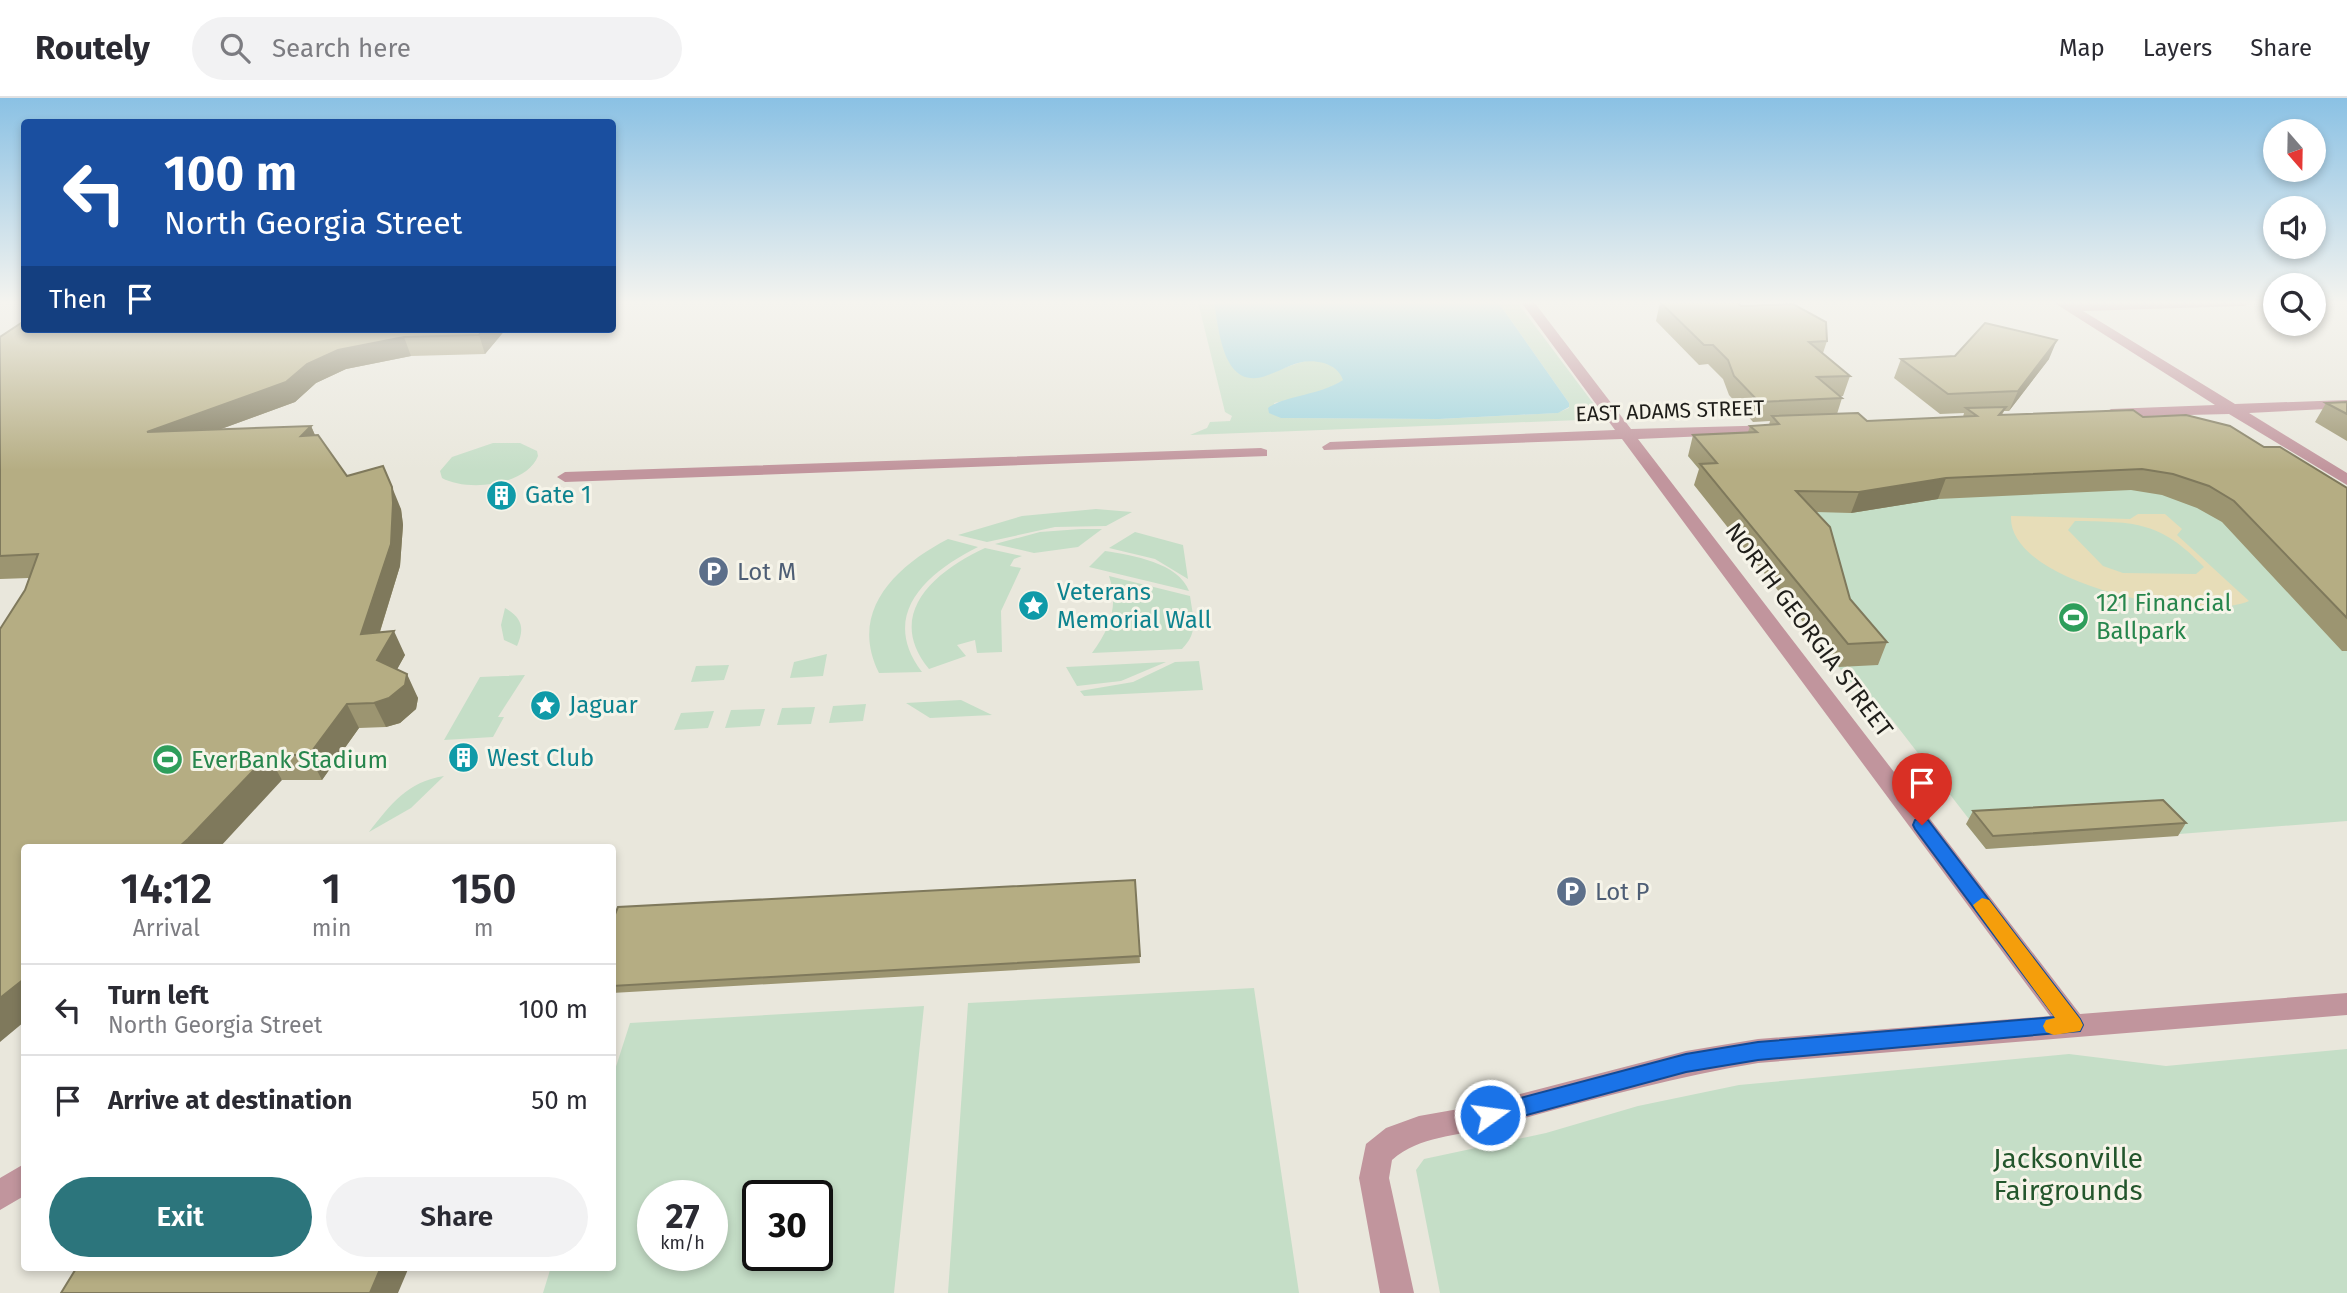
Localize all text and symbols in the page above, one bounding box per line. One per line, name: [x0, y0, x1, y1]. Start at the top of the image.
search box: [192, 17, 682, 80]
text: Routely: [35, 28, 150, 68]
icon: search: [216, 29, 254, 67]
text: Search here: [272, 33, 411, 64]
text: Map: [2059, 34, 2105, 62]
text: Layers: [2143, 34, 2212, 62]
text: Share: [2250, 34, 2312, 62]
north arrow: [2263, 119, 2326, 182]
map controls: [2263, 119, 2326, 336]
text: 100 m: [164, 144, 297, 203]
icon: left: [49, 147, 140, 238]
button: sound: [2263, 196, 2326, 259]
text: North Georgia Street: [164, 204, 462, 242]
button: search: [2263, 273, 2326, 336]
icon: arrive: [121, 280, 159, 318]
text: Then: [49, 284, 107, 315]
street label: EAST ADAMS STREET: [1575, 395, 1765, 427]
building icon: Gate 1: [485, 478, 519, 512]
place label: Gate 1: [525, 481, 591, 509]
street label: NORTH GEORGIA STREET: [1719, 517, 1899, 743]
parking icon: Lot M: [697, 555, 731, 589]
place label: Lot M: [737, 558, 796, 586]
place label: Veterans Memorial Wall: [1057, 578, 1212, 634]
place icon: Veterans Memorial Wall: [1017, 589, 1051, 623]
place label: 121 Financial Ballpark: [2096, 589, 2231, 645]
sports icon: 121 Financial Ballpark: [2056, 600, 2090, 634]
place icon: Jaguar: [529, 688, 563, 722]
place label: Jaguar: [569, 691, 638, 719]
building icon: West Club: [447, 741, 481, 775]
sports icon: EverBank Stadium: [151, 743, 185, 777]
place label: West Club: [487, 744, 594, 772]
place label: EverBank Stadium: [191, 746, 388, 774]
pin: [1892, 753, 1952, 825]
icon: arrive: [1903, 764, 1941, 802]
text: 14:12: [120, 864, 212, 914]
text: 1: [322, 864, 341, 914]
text: 150: [451, 864, 517, 914]
parking icon: Lot P: [1555, 875, 1589, 909]
place label: Lot P: [1595, 878, 1649, 906]
text: Arrival: [133, 914, 200, 942]
text: min: [312, 914, 351, 942]
text: m: [474, 914, 494, 942]
text: Turn left: [108, 980, 209, 1011]
icon: left: [49, 991, 87, 1029]
text: 100 m: [519, 994, 588, 1025]
text: North Georgia Street: [108, 1011, 322, 1039]
position arrow: [1453, 1078, 1527, 1152]
icon: arrive: [49, 1082, 87, 1120]
text: Arrive at destination: [108, 1085, 352, 1116]
text: 50 m: [531, 1085, 588, 1116]
park label: Jacksonville Fairgrounds: [1993, 1142, 2143, 1207]
button: Exit: [49, 1177, 312, 1257]
button: Share: [326, 1177, 588, 1257]
speed limit sign: 30: [742, 1180, 833, 1271]
text: 27: [665, 1195, 700, 1237]
text: km/h: [660, 1232, 705, 1254]

